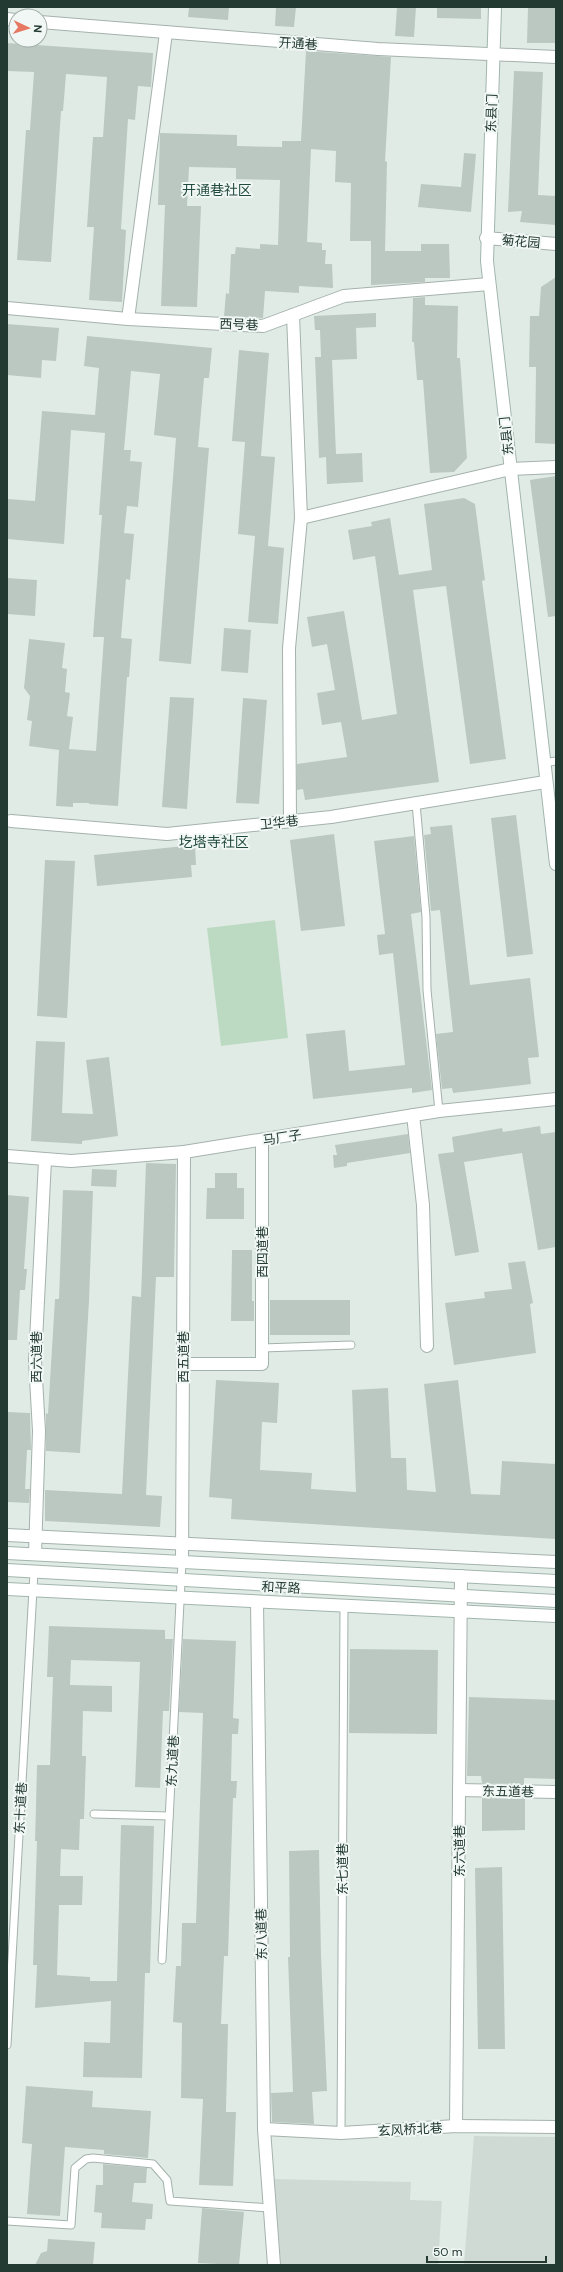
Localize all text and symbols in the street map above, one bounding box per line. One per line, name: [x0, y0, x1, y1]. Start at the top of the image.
north arrow: [8, 8, 48, 48]
text: N: [31, 24, 45, 33]
street label: 开通巷: [278, 34, 318, 53]
street label: 东县门: [482, 93, 501, 133]
district label: 开通巷社区: [182, 181, 252, 199]
street label: 菊花园: [501, 231, 541, 252]
street label: 西号巷: [219, 315, 259, 334]
street label: 东县门: [496, 416, 517, 456]
street label: 卫华巷: [259, 812, 299, 833]
district label: 圪塔寺社区: [179, 833, 249, 851]
street label: 马厂子: [261, 1126, 303, 1149]
street label: 西四道巷: [254, 1226, 271, 1278]
street label: 西六道巷: [28, 1331, 45, 1383]
street label: 西五道巷: [175, 1331, 192, 1383]
street label: 和平路: [261, 1578, 301, 1597]
street label: 东九道巷: [163, 1735, 182, 1787]
street label: 东十道巷: [11, 1782, 30, 1834]
street label: 东五道巷: [482, 1783, 534, 1800]
street label: 东六道巷: [451, 1825, 468, 1877]
street label: 东七道巷: [334, 1843, 351, 1895]
street label: 东八道巷: [253, 1908, 270, 1960]
street label: 玄风桥北巷: [377, 2119, 443, 2140]
scale bar: [427, 2238, 546, 2264]
text: 50 m: [433, 2244, 462, 2260]

